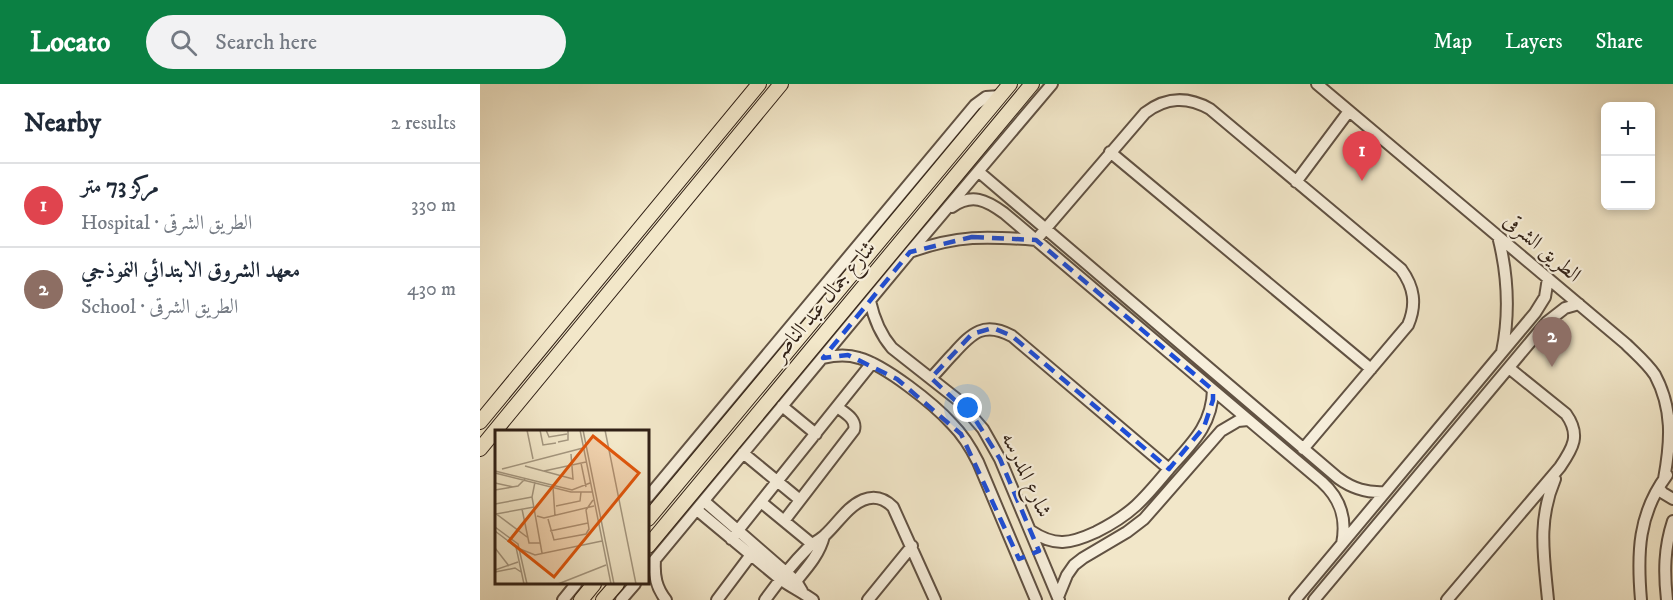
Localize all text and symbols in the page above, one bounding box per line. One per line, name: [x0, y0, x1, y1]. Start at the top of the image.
search box: [146, 15, 566, 69]
text: Locato: [30, 25, 110, 60]
icon: search: [167, 26, 200, 59]
text: Search here: [215, 29, 317, 56]
text: Map: [1433, 29, 1472, 55]
text: Layers: [1505, 29, 1563, 55]
text: Share: [1596, 29, 1643, 55]
map controls: [1601, 102, 1655, 210]
button: +: [1601, 102, 1655, 156]
text: Nearby: [24, 107, 101, 140]
text: 2 results: [391, 111, 456, 136]
pin: 1: [1342, 132, 1382, 181]
button: −: [1601, 156, 1655, 210]
text: مركز 73 متر: [81, 173, 159, 200]
text: 1: [40, 193, 47, 218]
text: 330 m: [411, 193, 456, 218]
street label: الطريق الشرقى: [1498, 208, 1586, 288]
text: Hospital · الطريق الشرقى: [81, 211, 252, 236]
street label: شارع جمال عبد الناصر: [765, 236, 885, 370]
text: معهد الشروق الابتدائي النموذجي: [81, 257, 300, 284]
text: 2: [39, 277, 48, 302]
text: 430 m: [407, 277, 456, 302]
text: School · الطريق الشرقى: [81, 295, 238, 320]
pin: 2: [1532, 318, 1572, 367]
your location: [953, 393, 982, 422]
street label: شارع المدرسه: [991, 428, 1057, 523]
inset map: [495, 430, 650, 585]

